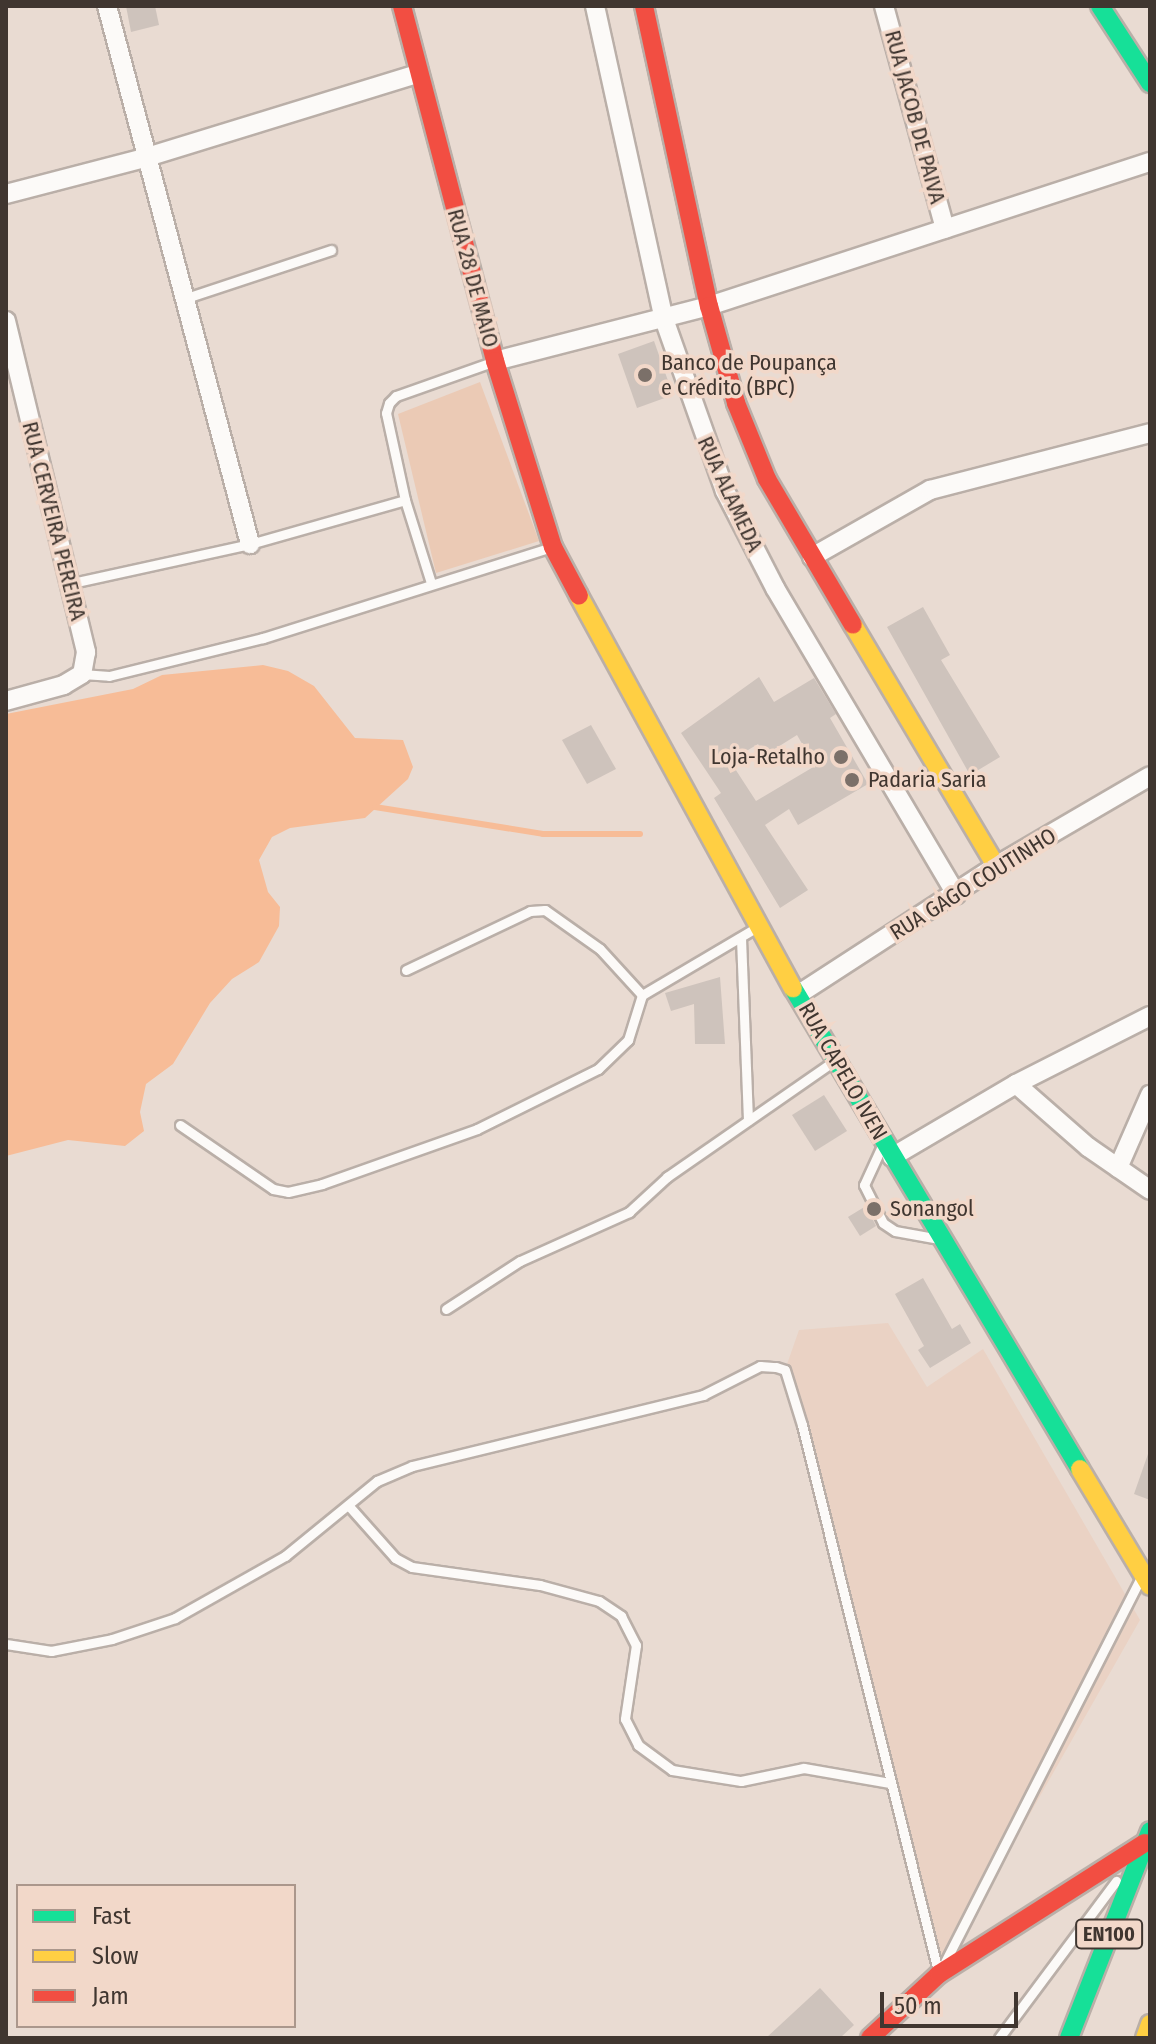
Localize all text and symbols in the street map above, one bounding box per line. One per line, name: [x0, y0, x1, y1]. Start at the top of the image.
street label: RUA JACOB DE PAIVA: [879, 27, 951, 207]
street label: RUA 28 DE MAIO: [442, 206, 504, 350]
place label: Banco de Poupança e Crédito (BPC): [661, 349, 837, 400]
marker: Banco de Poupança e Crédito (BPC): [636, 366, 654, 384]
street label: RUA CERVEIRA PEREIRA: [17, 419, 91, 623]
street label: RUA ALAMEDA: [692, 432, 768, 556]
place label: Loja-Retalho: [711, 744, 825, 770]
marker: Loja-Retalho: [832, 748, 850, 766]
place label: Padaria Saria: [868, 767, 987, 793]
marker: Padaria Saria: [843, 771, 861, 789]
street label: RUA GAGO COUTINHO: [885, 822, 1061, 946]
street label: RUA CAPELO IVEN: [793, 998, 893, 1144]
place label: Sonangol: [890, 1196, 974, 1222]
marker: Sonangol: [865, 1200, 883, 1218]
legend: [16, 1884, 296, 2028]
text: Fast: [92, 1902, 131, 1930]
road number: EN100: [1075, 1918, 1143, 1950]
text: Slow: [92, 1942, 138, 1970]
scale bar: [884, 1976, 1022, 2026]
text: Jam: [92, 1982, 129, 2010]
text: 50 m: [894, 1992, 942, 2020]

